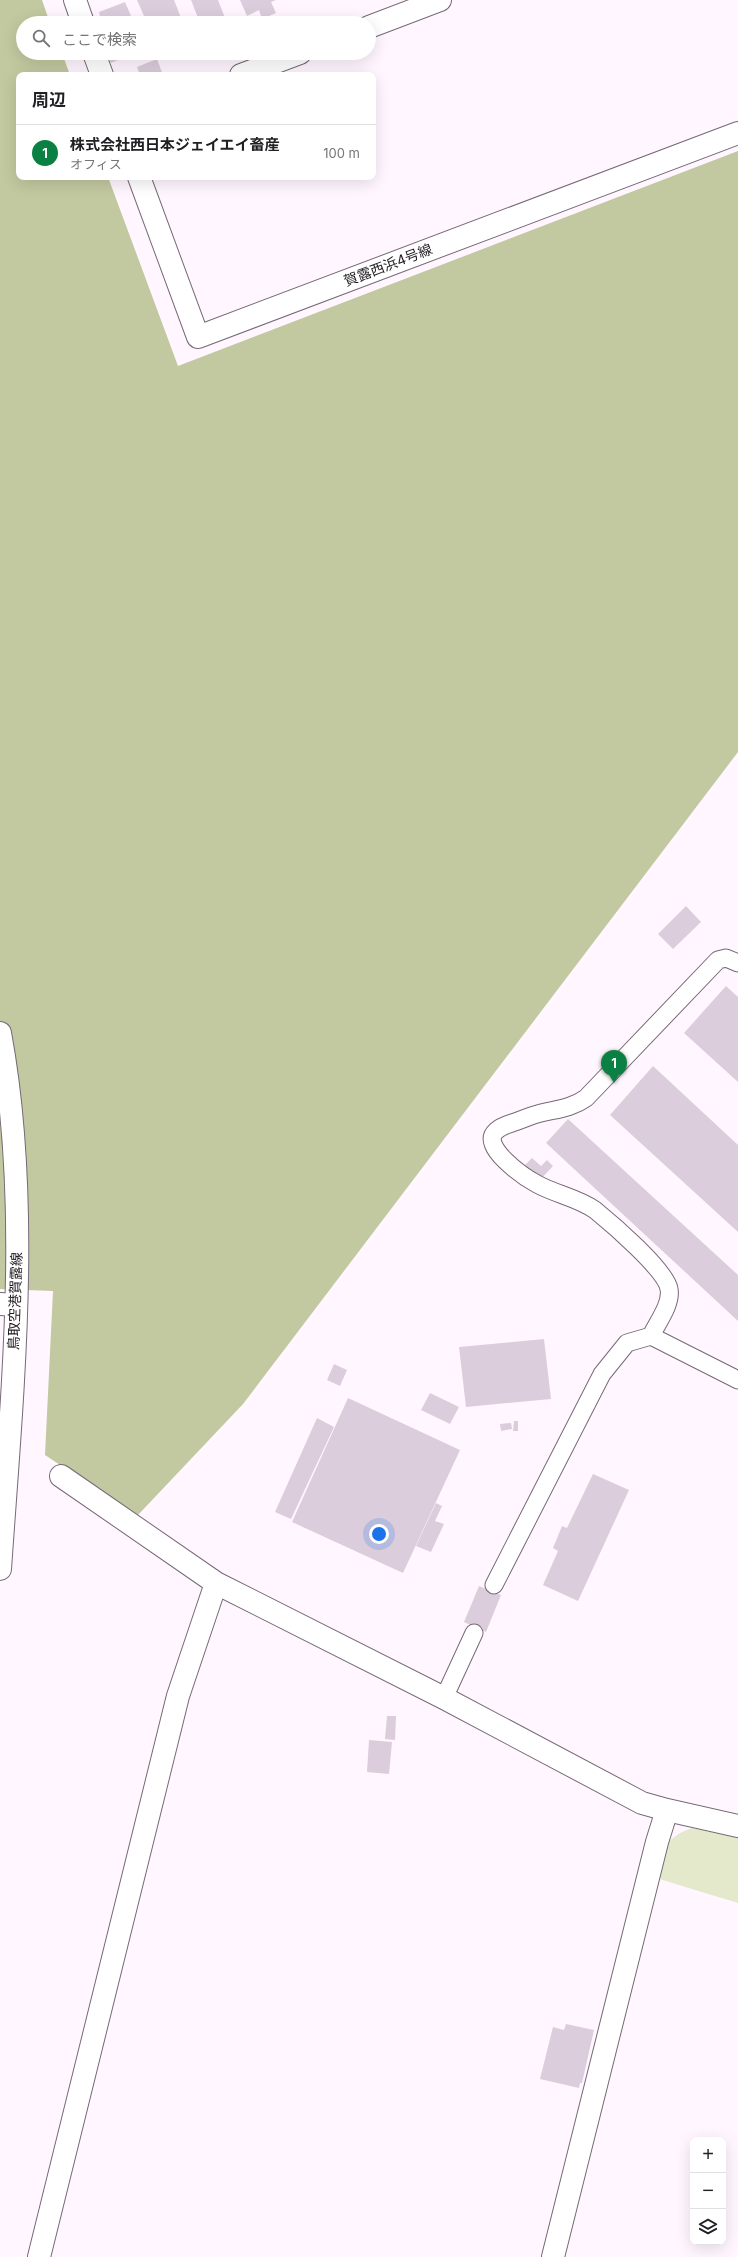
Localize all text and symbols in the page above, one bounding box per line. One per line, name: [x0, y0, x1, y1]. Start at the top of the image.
search box: [16, 16, 376, 60]
icon: search: [30, 27, 52, 49]
text: ここで検索: [62, 30, 137, 49]
text: 周辺: [32, 90, 66, 110]
text: 株式会社西日本ジェイエイ畜産: [70, 135, 280, 154]
text: 1: [42, 145, 48, 161]
text: 100 m: [323, 145, 360, 161]
text: オフィス: [70, 156, 122, 172]
street label: 賀露西浜4号線: [341, 240, 434, 289]
pin: 1: [601, 1050, 627, 1083]
street label: 鳥取空港賀露線: [4, 1252, 25, 1350]
your location: [369, 1524, 389, 1544]
map controls: [690, 2137, 726, 2245]
button: +: [690, 2137, 726, 2173]
button: −: [690, 2173, 726, 2209]
button: layers: [690, 2209, 726, 2245]

